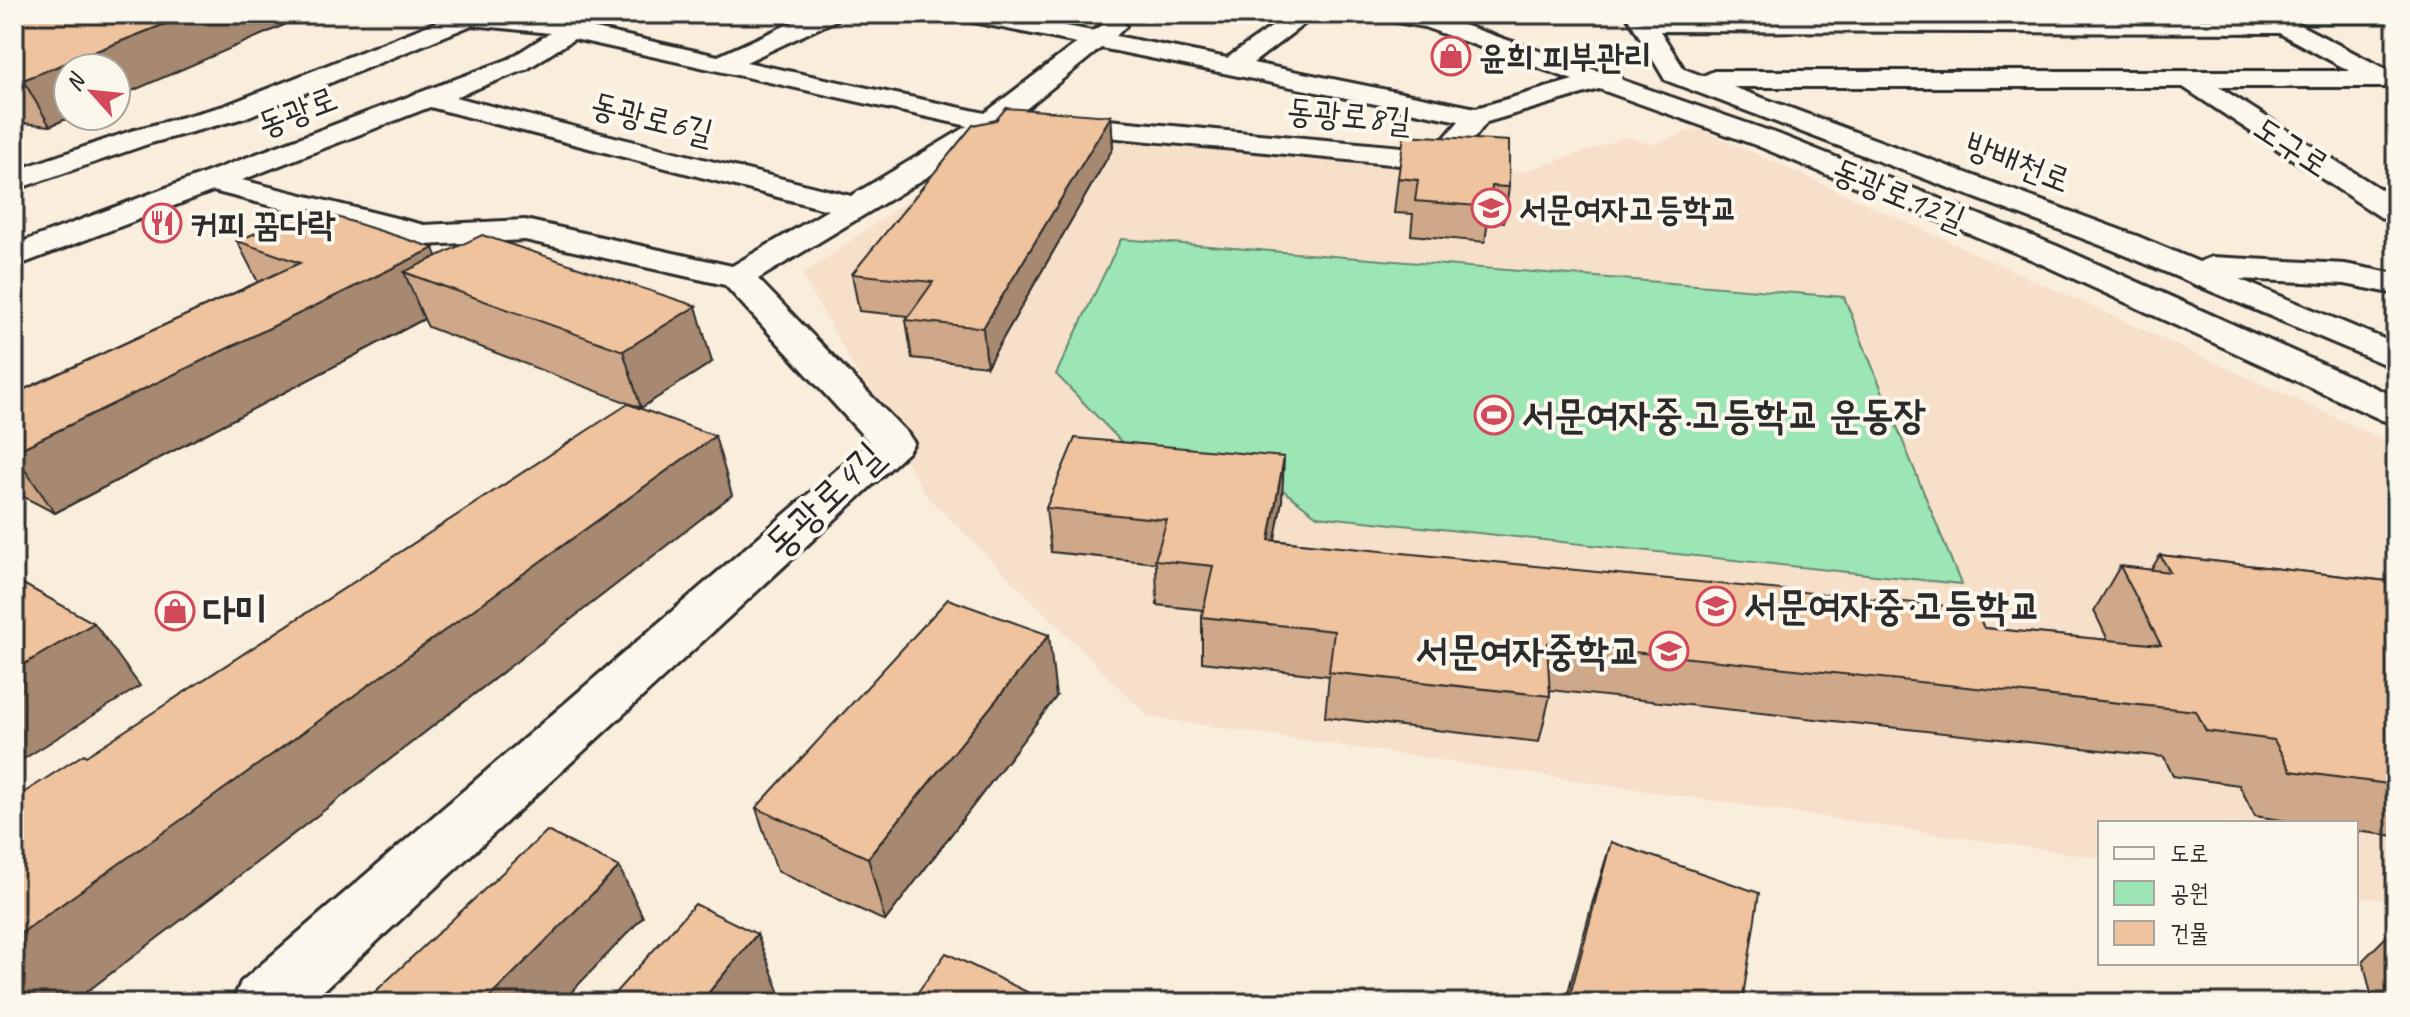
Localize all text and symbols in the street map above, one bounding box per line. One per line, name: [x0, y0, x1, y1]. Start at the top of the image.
shop icon: 윤희 피부관리: [1430, 35, 1472, 77]
place label: 윤희 피부관리: [1479, 35, 1651, 78]
north arrow: [52, 52, 132, 132]
text: N: [60, 68, 92, 96]
street label: 동광로: [251, 76, 343, 146]
street label: 동광로6길: [586, 82, 718, 154]
street label: 동광로8길: [1285, 88, 1413, 142]
street label: 도구로: [2246, 106, 2338, 186]
street label: 방배천로: [1959, 122, 2077, 202]
street label: 동광로12길: [1826, 148, 1972, 240]
school or university icon: 서문여자고등학교: [1470, 187, 1512, 229]
place label: 서문여자고등학교: [1519, 187, 1738, 230]
restaurant icon: 커피 꿈다락: [141, 202, 183, 244]
place label: 커피 꿈다락: [190, 202, 336, 245]
place label: 서문여자중.고등학교 운동장: [1522, 390, 1926, 440]
sports icon: 서문여자중.고등학교 운동장: [1473, 394, 1515, 436]
street label: 동광로4길: [754, 431, 894, 569]
place label: 서문여자중·고등학교: [1744, 581, 2041, 631]
school or university icon: 서문여자중·고등학교: [1695, 585, 1737, 627]
place label: 다미: [203, 586, 267, 636]
shop icon: 다미: [154, 590, 196, 632]
place label: 서문여자중학교: [1416, 626, 1641, 676]
school or university icon: 서문여자중학교: [1648, 630, 1690, 672]
legend: [2098, 821, 2358, 965]
text: 도로: [2170, 838, 2209, 868]
text: 공원: [2170, 878, 2209, 908]
text: 건물: [2170, 918, 2209, 948]

